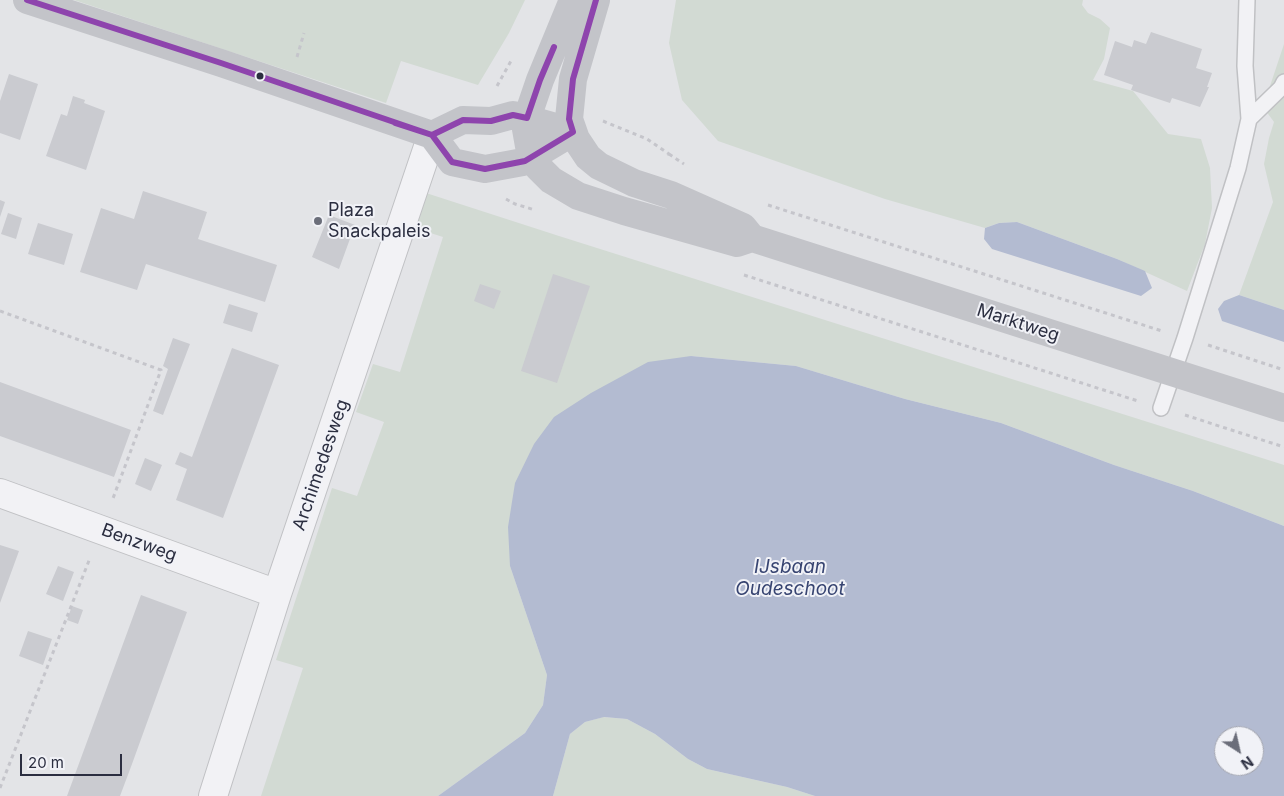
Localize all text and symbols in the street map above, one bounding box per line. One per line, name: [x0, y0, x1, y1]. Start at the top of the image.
unlabelled marker: [255, 71, 265, 81]
place label: Plaza Snackpaleis: [328, 200, 430, 242]
marker: Plaza Snackpaleis: [312, 215, 324, 227]
street label: Marktweg: [974, 300, 1062, 346]
street label: Archimedesweg: [288, 397, 354, 533]
street label: Benzweg: [98, 519, 180, 567]
water label: IJsbaan Oudeschoot: [735, 556, 845, 600]
north arrow: [1214, 726, 1264, 776]
scale bar: [22, 744, 125, 776]
text: 20 m: [28, 753, 64, 772]
text: N: [1238, 753, 1257, 773]

